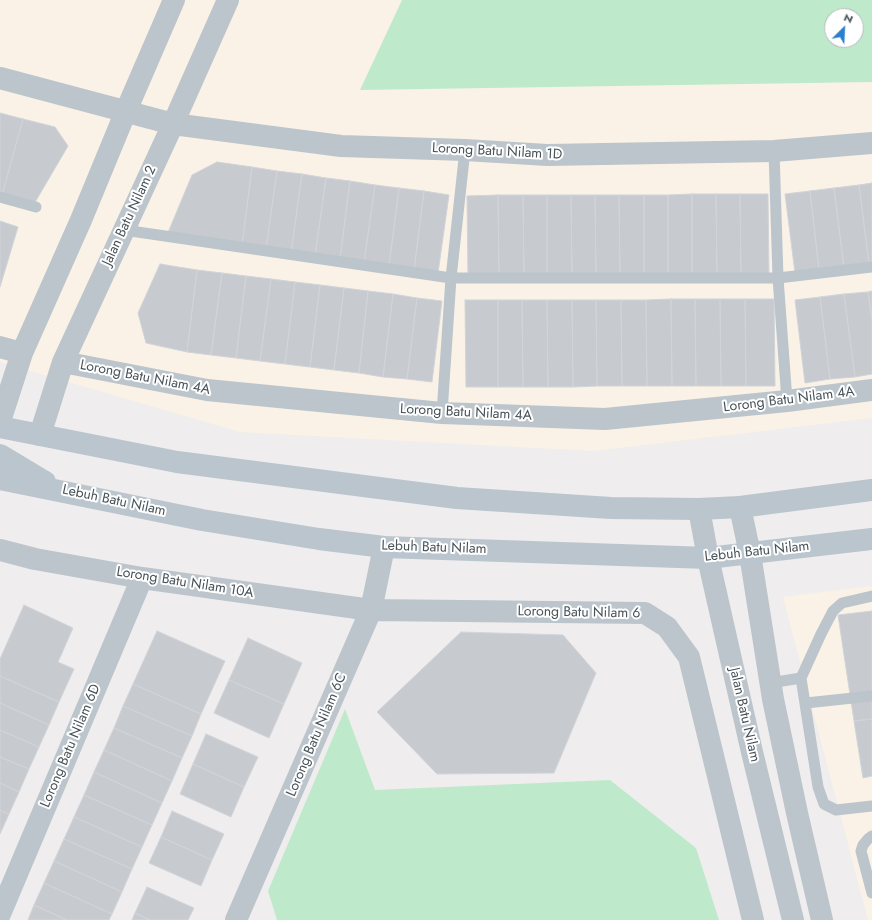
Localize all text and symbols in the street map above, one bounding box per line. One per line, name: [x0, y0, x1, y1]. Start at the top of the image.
north arrow: [824, 8, 864, 48]
text: N: [841, 9, 856, 27]
street label: Lorong Batu Nilam 1D: [431, 140, 563, 164]
street label: Jalan Batu Nilam 2: [99, 163, 161, 269]
street label: Lorong Batu Nilam 4A: [79, 357, 211, 399]
street label: Lorong Batu Nilam 4A: [722, 384, 856, 416]
street label: Lorong Batu Nilam 4A: [400, 401, 532, 425]
street label: Lebuh Batu Nilam: [61, 482, 167, 520]
street label: Lebuh Batu Nilam: [381, 538, 487, 558]
street label: Lebuh Batu Nilam: [704, 538, 810, 566]
street label: Lorong Batu Nilam 10A: [115, 564, 255, 602]
street label: Lorong Batu Nilam 6: [517, 604, 641, 622]
street label: Jalan Batu Nilam: [725, 666, 763, 764]
street label: Lorong Batu Nilam 6C: [283, 671, 351, 799]
street label: Lorong Batu Nilam 6D: [37, 682, 105, 810]

